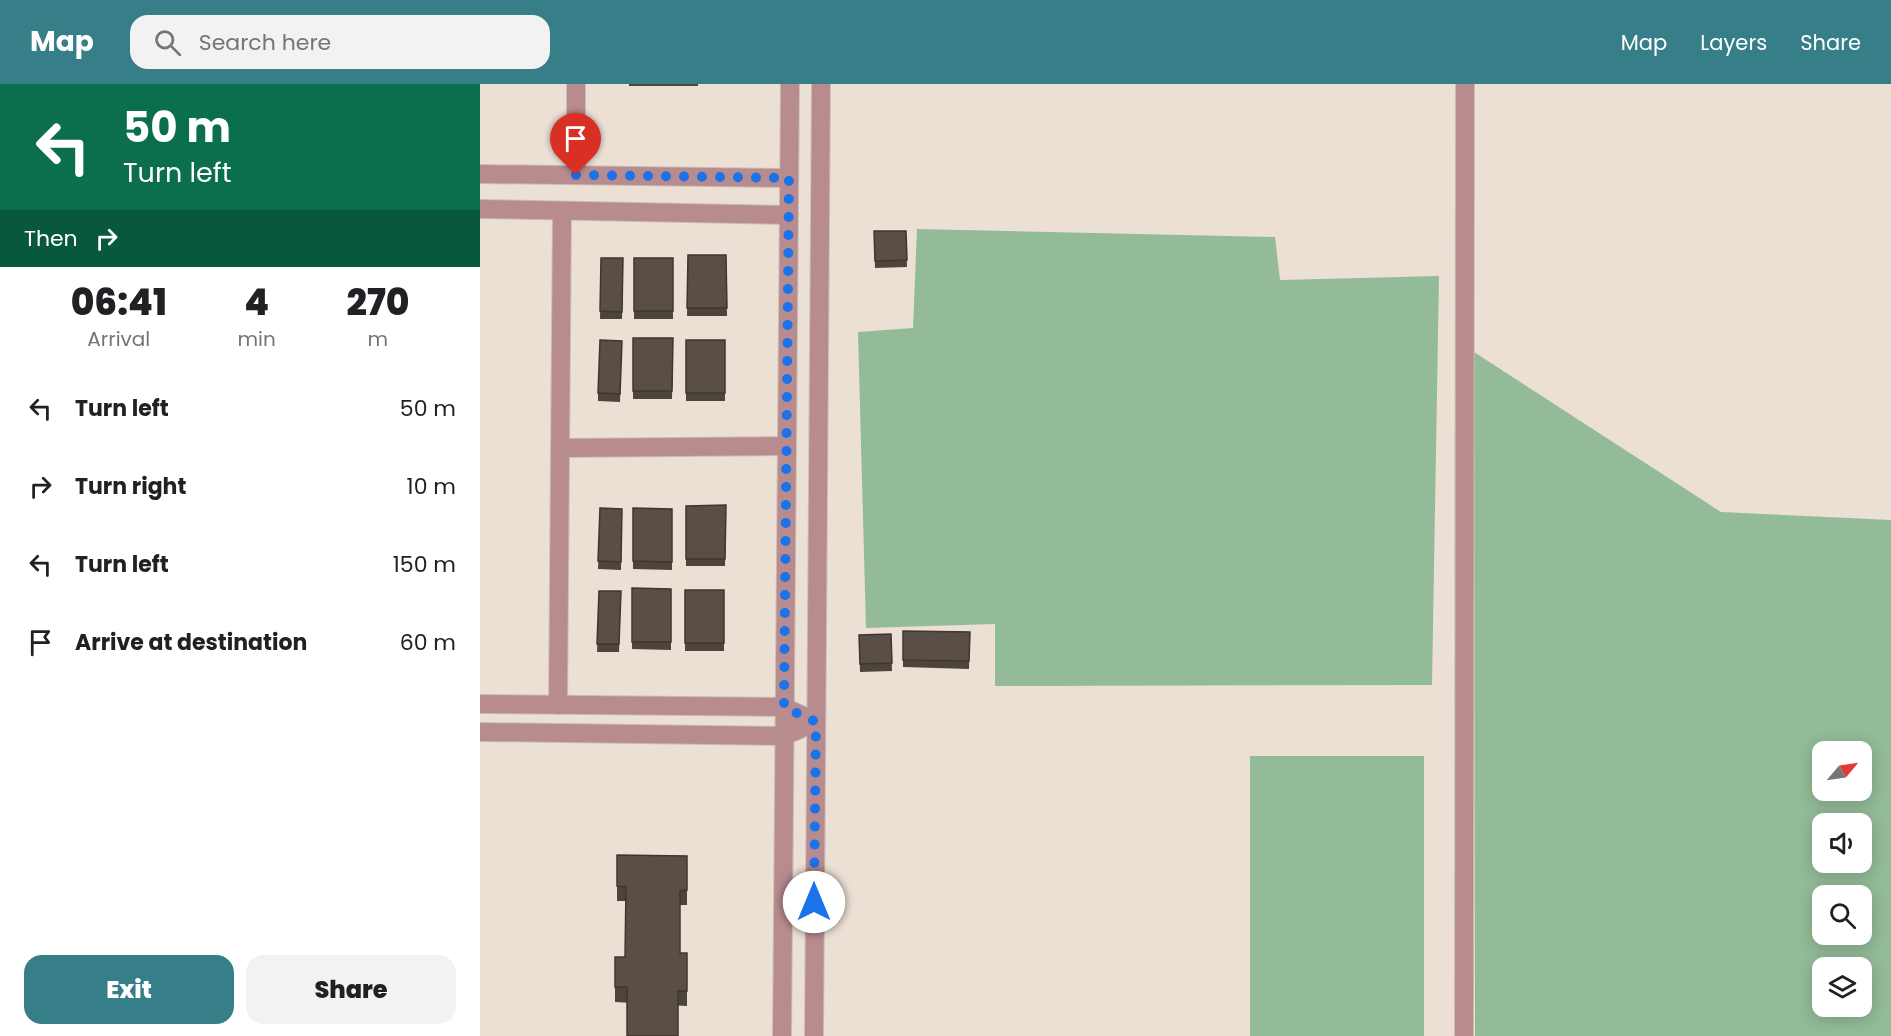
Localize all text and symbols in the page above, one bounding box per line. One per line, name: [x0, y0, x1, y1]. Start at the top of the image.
search box: [130, 15, 550, 69]
text: Map: [30, 22, 94, 61]
icon: search: [151, 26, 184, 59]
text: Search here: [199, 27, 331, 58]
text: Map: [1621, 28, 1667, 57]
text: Layers: [1700, 28, 1767, 57]
text: Share: [1800, 28, 1861, 57]
text: 50 m: [123, 98, 231, 157]
icon: left: [24, 108, 102, 186]
pin: [550, 113, 601, 175]
icon: arrive: [559, 122, 592, 155]
text: Turn left: [123, 154, 232, 191]
icon: right: [90, 222, 123, 255]
text: Then: [24, 223, 78, 254]
text: 06:41: [71, 277, 167, 328]
text: 4: [244, 277, 269, 328]
text: 270: [346, 277, 409, 328]
text: Arrival: [87, 325, 150, 353]
text: min: [237, 325, 276, 353]
text: m: [368, 325, 388, 353]
icon: left: [24, 392, 57, 425]
text: Turn left: [75, 393, 169, 424]
text: 50 m: [400, 393, 456, 424]
icon: right: [24, 470, 57, 503]
text: Turn right: [75, 471, 186, 502]
text: 10 m: [407, 471, 456, 502]
icon: left: [24, 548, 57, 581]
text: Turn left: [75, 549, 169, 580]
text: 150 m: [393, 549, 456, 580]
icon: arrive: [24, 626, 57, 659]
text: Arrive at destination: [75, 627, 307, 658]
text: 60 m: [400, 627, 456, 658]
north arrow: [1812, 741, 1872, 801]
map controls: [1812, 741, 1872, 1017]
button: sound: [1812, 813, 1872, 873]
position arrow: [782, 870, 846, 934]
button: search: [1812, 885, 1872, 945]
button: Exit: [24, 955, 234, 1024]
button: Share: [246, 955, 456, 1024]
button: layers: [1812, 957, 1872, 1017]

